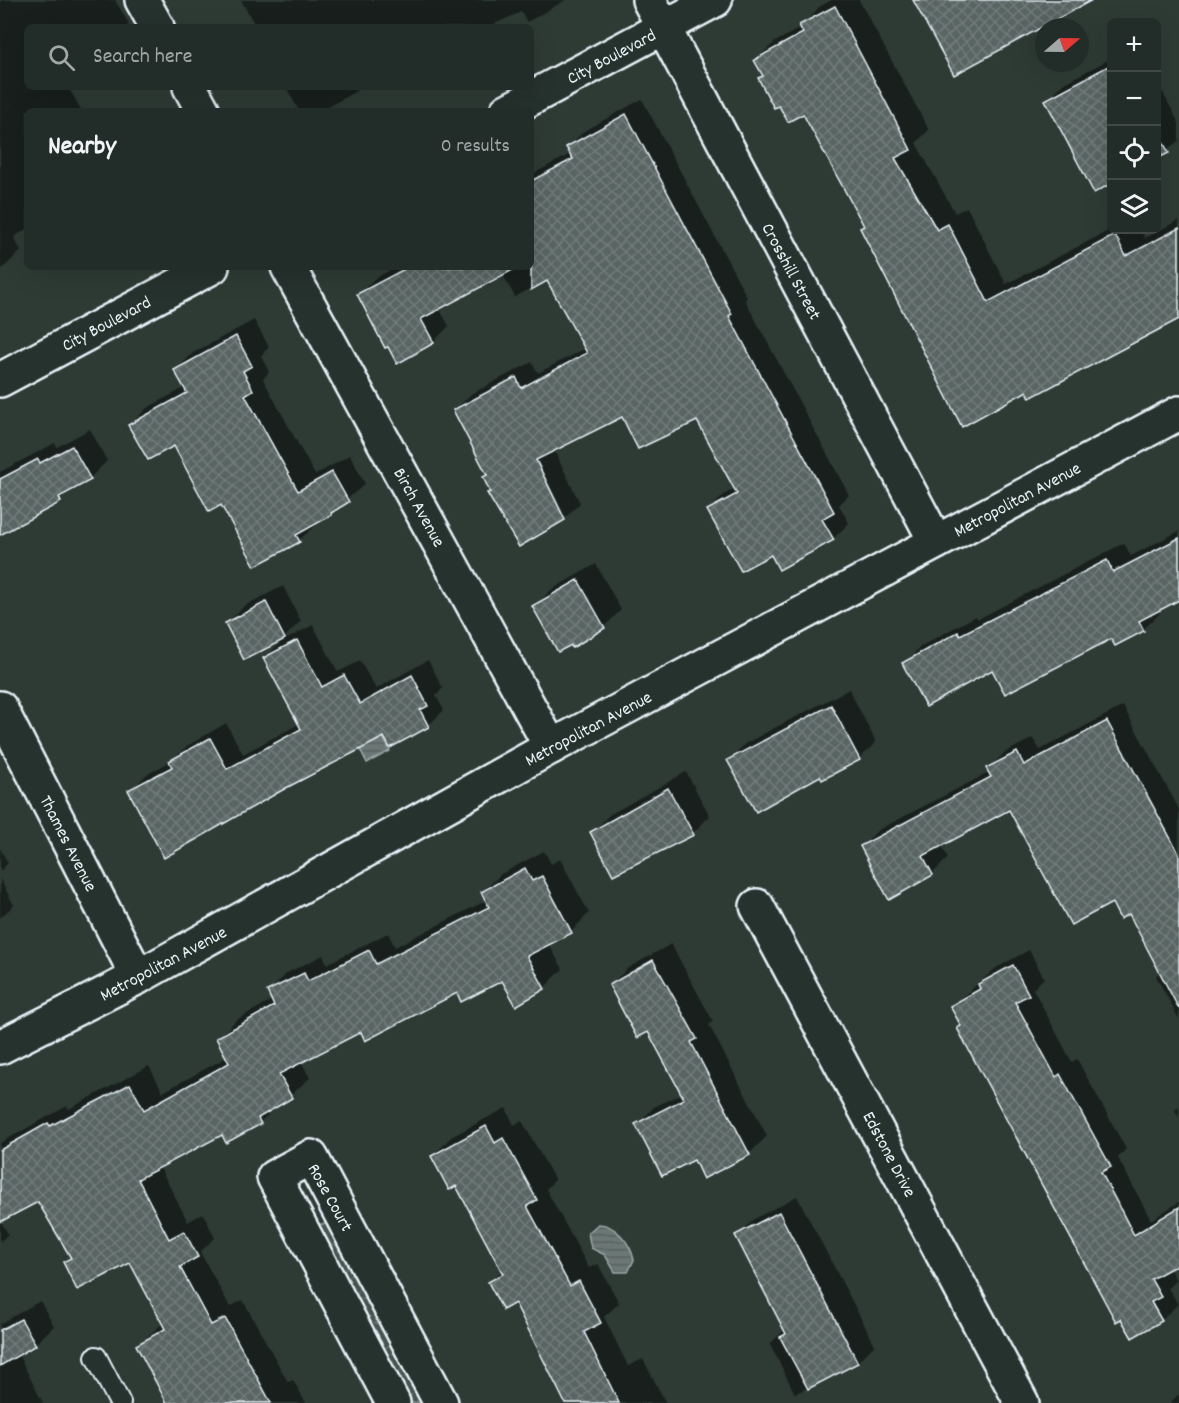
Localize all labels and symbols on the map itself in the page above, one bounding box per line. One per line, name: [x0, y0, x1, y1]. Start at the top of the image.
north arrow: [1035, 18, 1089, 72]
street label: City Boulevard: [563, 24, 661, 92]
street label: Crosshill Street: [754, 219, 826, 325]
street label: City Boulevard: [58, 291, 156, 359]
street label: Metropolitan Avenue: [950, 457, 1086, 545]
street label: Birch Avenue: [386, 464, 450, 553]
street label: Metropolitan Avenue: [521, 686, 657, 774]
street label: Thames Avenue: [32, 792, 102, 897]
street label: Metropolitan Avenue: [96, 921, 232, 1009]
street label: Edstone Drive: [855, 1108, 921, 1203]
street label: Rose Court: [300, 1160, 358, 1237]

